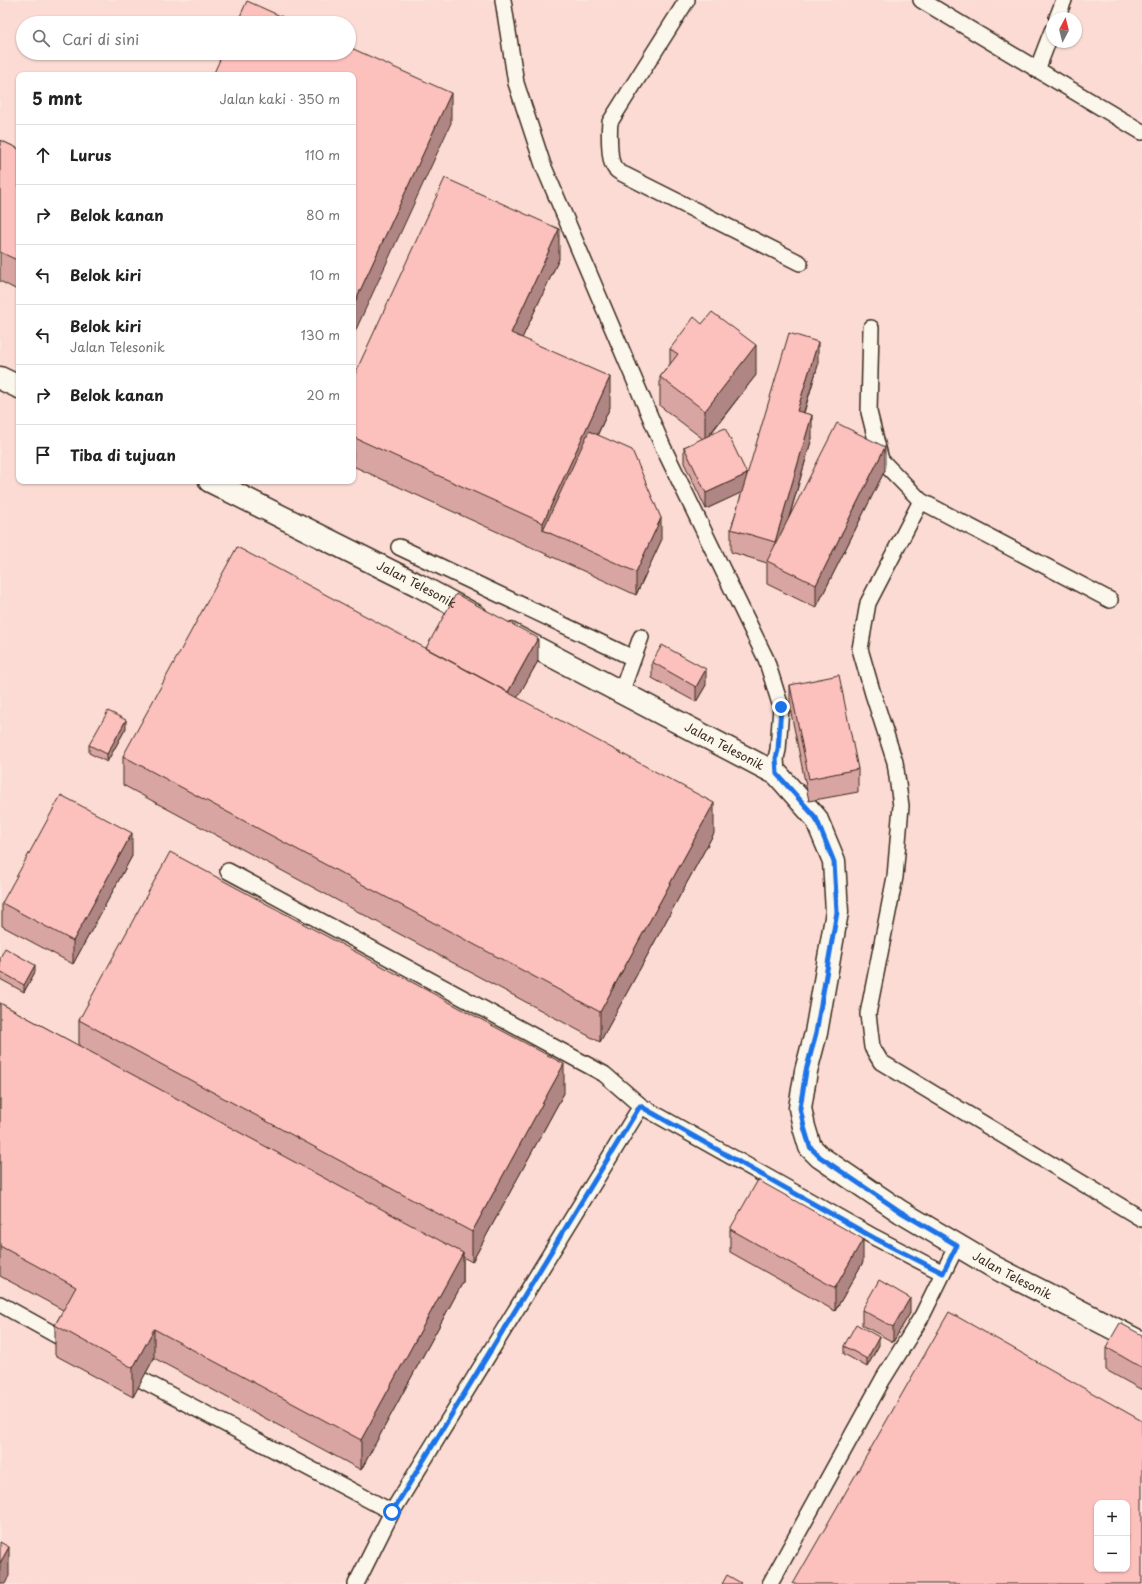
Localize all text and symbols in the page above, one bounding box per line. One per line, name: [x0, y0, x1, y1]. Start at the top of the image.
north arrow: [1046, 12, 1082, 48]
search box: [16, 16, 356, 60]
icon: search: [30, 27, 52, 49]
text: Cari di sini: [62, 27, 139, 50]
text: 5 mnt: [32, 85, 83, 111]
text: Jalan kaki · 350 m: [219, 89, 340, 108]
text: Lurus: [70, 143, 111, 166]
icon: ahead: [32, 144, 54, 166]
text: 110 m: [305, 145, 340, 164]
text: Belok kanan: [70, 203, 164, 226]
icon: right: [32, 204, 54, 226]
text: 80 m: [306, 205, 340, 224]
text: Belok kiri: [70, 263, 141, 286]
icon: left: [32, 264, 54, 286]
text: 10 m: [310, 265, 340, 284]
text: Belok kiri: [70, 314, 141, 337]
icon: left: [32, 324, 54, 346]
text: 130 m: [301, 325, 340, 344]
text: Jalan Telesonik: [70, 337, 165, 356]
text: Belok kanan: [70, 383, 164, 406]
icon: right: [32, 384, 54, 406]
text: 20 m: [306, 385, 340, 404]
text: Tiba di tujuan: [70, 443, 176, 466]
icon: arrive: [32, 444, 54, 466]
street label: Jalan Telesonik: [374, 556, 460, 612]
route end: [772, 698, 790, 716]
street label: Jalan Telesonik: [682, 717, 768, 774]
street label: Jalan Telesonik: [969, 1246, 1055, 1303]
map controls: [1094, 1500, 1130, 1572]
button: +: [1094, 1500, 1130, 1536]
route start: [383, 1503, 401, 1521]
button: −: [1094, 1536, 1130, 1572]

